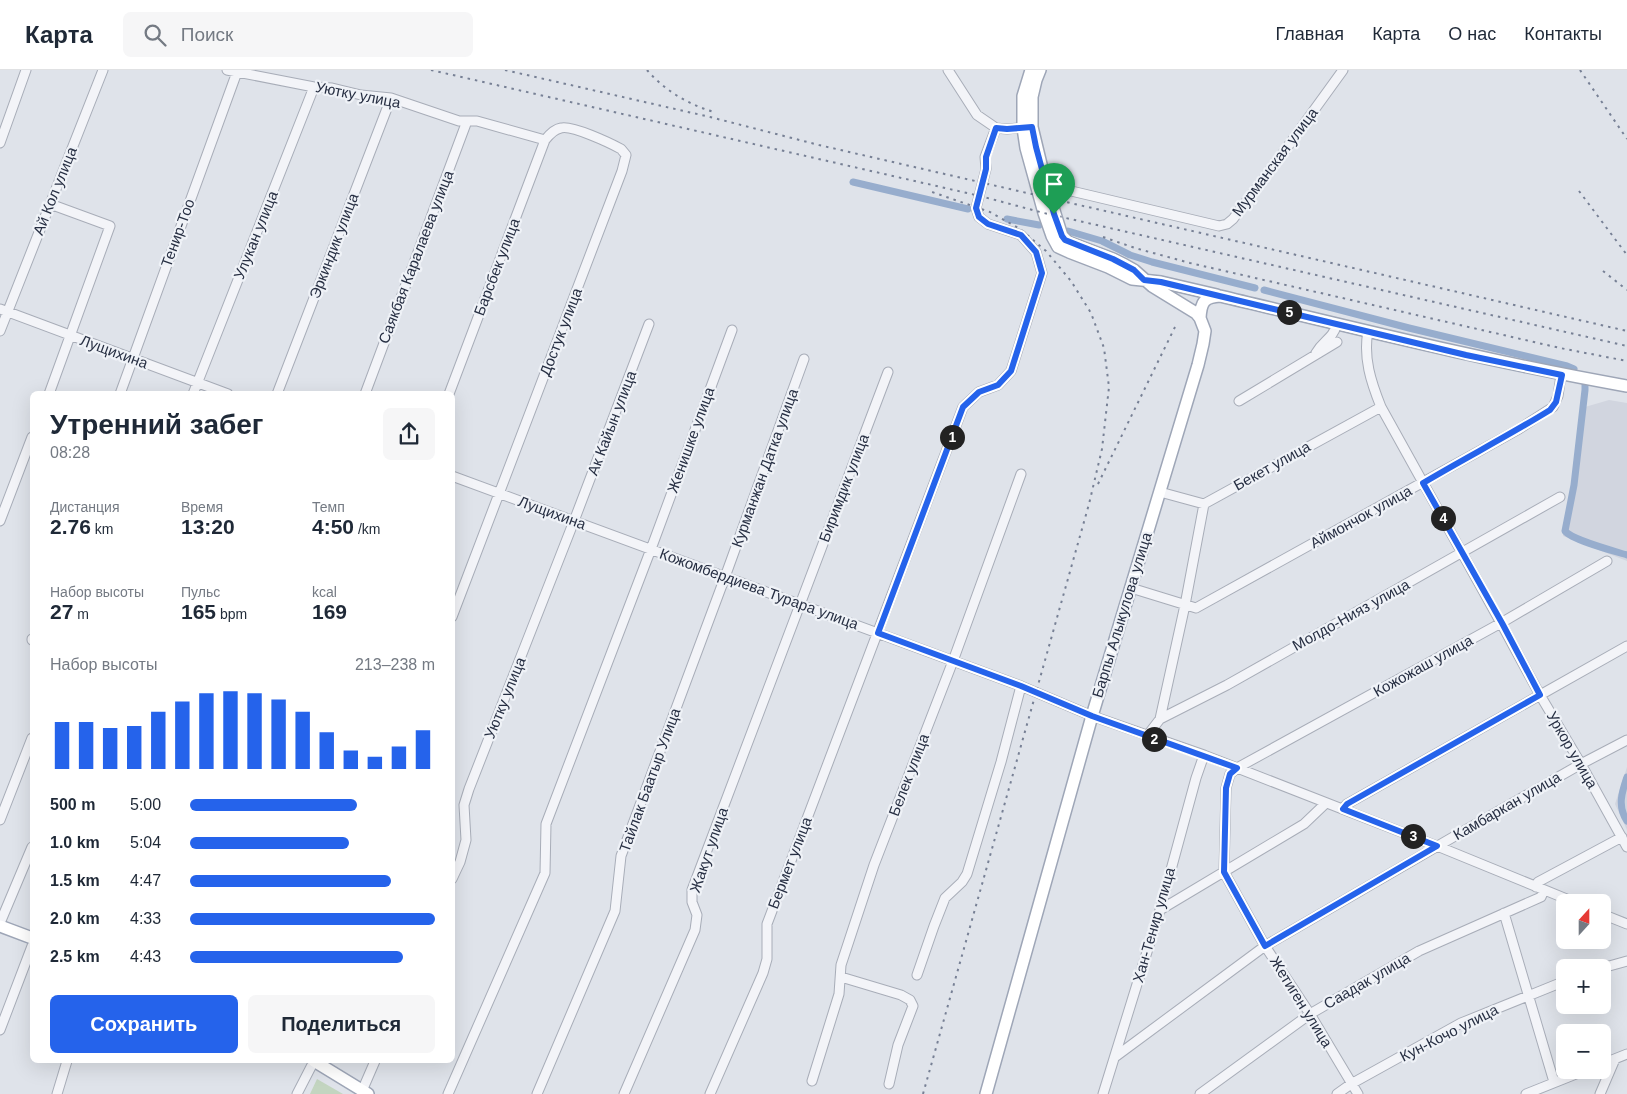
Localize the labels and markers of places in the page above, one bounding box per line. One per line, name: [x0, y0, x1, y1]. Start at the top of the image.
pin: [1033, 163, 1075, 214]
pin: 5: [1276, 300, 1302, 324]
pin: 1: [940, 424, 964, 450]
pin: 4: [1430, 506, 1456, 530]
pin: 2: [1142, 726, 1166, 752]
pin: 3: [1400, 824, 1426, 848]

